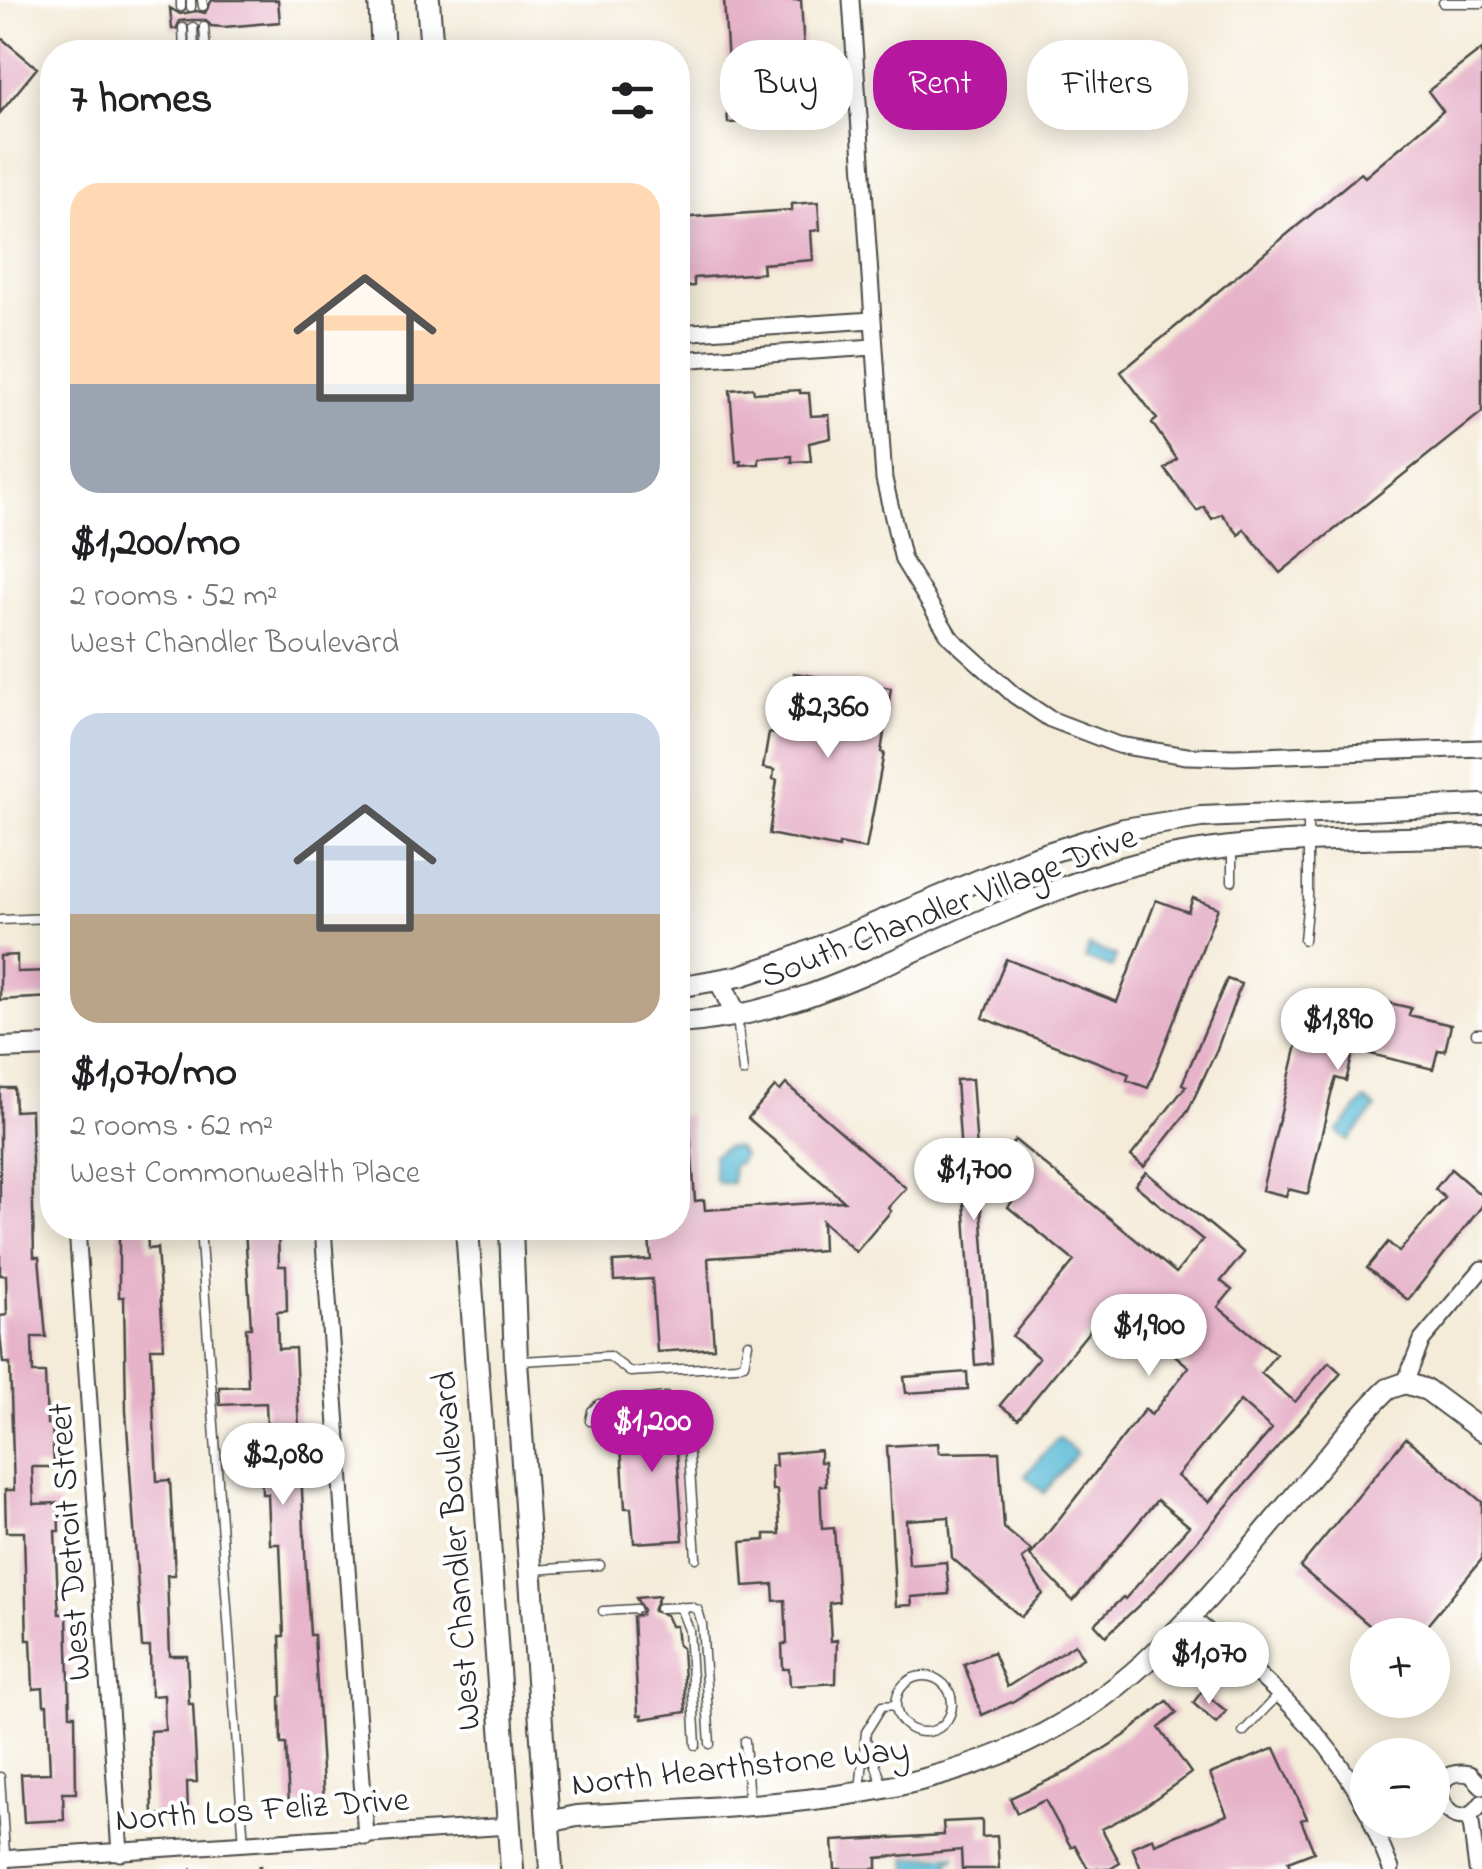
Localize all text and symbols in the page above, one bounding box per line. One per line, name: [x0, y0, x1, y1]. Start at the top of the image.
chip: Buy: [720, 40, 853, 130]
chip: Rent: [873, 40, 1007, 130]
chip: Filters: [1027, 40, 1188, 130]
text: 7 homes: [70, 70, 212, 131]
icon: filters: [605, 73, 660, 128]
icon: home: [275, 248, 455, 428]
text: $1,200/mo: [70, 513, 241, 574]
text: 2 rooms · 52 m²: [70, 574, 278, 621]
text: West Chandler Boulevard: [70, 621, 399, 668]
pin: $2,360: [747, 676, 909, 761]
text: $2,360: [787, 685, 869, 732]
icon: home: [275, 778, 455, 958]
street label: South Chandler Village Drive: [754, 813, 1145, 1004]
pin: $1,890: [1257, 988, 1419, 1073]
text: $1,890: [1303, 997, 1373, 1044]
text: $1,070/mo: [70, 1043, 237, 1104]
text: 2 rooms · 62 m²: [70, 1104, 273, 1151]
pin: $1,700: [893, 1138, 1055, 1223]
text: $1,700: [936, 1147, 1012, 1194]
text: West Commonwealth Place: [70, 1151, 420, 1198]
pin: $1,900: [1068, 1294, 1230, 1379]
text: $1,900: [1113, 1303, 1185, 1350]
street label: West Chandler Boulevard: [420, 1369, 496, 1732]
pin: $1,200: [571, 1390, 733, 1475]
text: $1,200: [613, 1399, 691, 1446]
street label: West Detroit Street: [36, 1401, 107, 1682]
pin: $2,080: [202, 1423, 364, 1508]
text: $2,080: [243, 1432, 323, 1479]
map controls: [1350, 1618, 1450, 1838]
button: +: [1350, 1618, 1450, 1718]
pin: $1,070: [1128, 1622, 1290, 1707]
text: $1,070: [1171, 1631, 1247, 1678]
street label: North Hearthstone Way: [569, 1725, 912, 1812]
button: −: [1350, 1738, 1450, 1838]
street label: North Los Feliz Drive: [114, 1776, 411, 1847]

